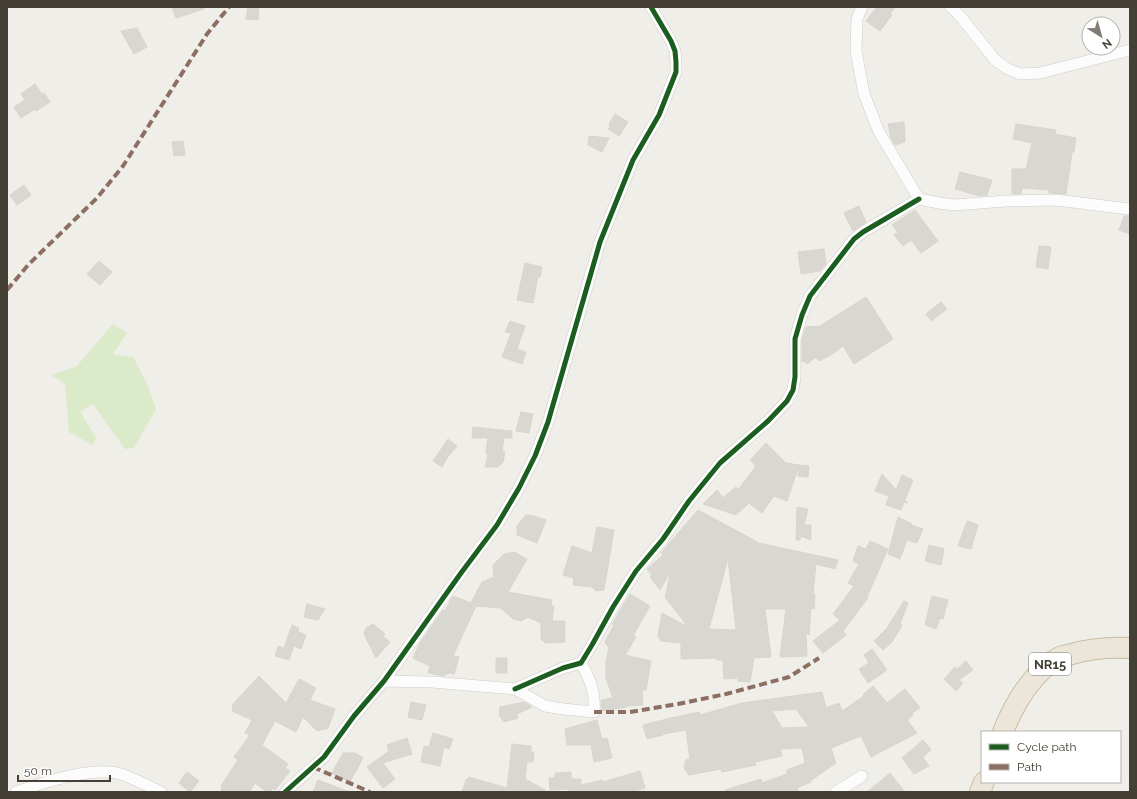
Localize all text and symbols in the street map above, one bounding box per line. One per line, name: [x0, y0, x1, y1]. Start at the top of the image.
north arrow: [1081, 16, 1121, 56]
text: N: [1099, 36, 1114, 51]
road number: NR15: [1029, 653, 1071, 675]
legend: [981, 731, 1121, 783]
text: Cycle path: [1017, 740, 1076, 754]
scale bar: [18, 757, 110, 783]
text: Path: [1017, 760, 1042, 774]
text: 50 m: [24, 764, 52, 778]

